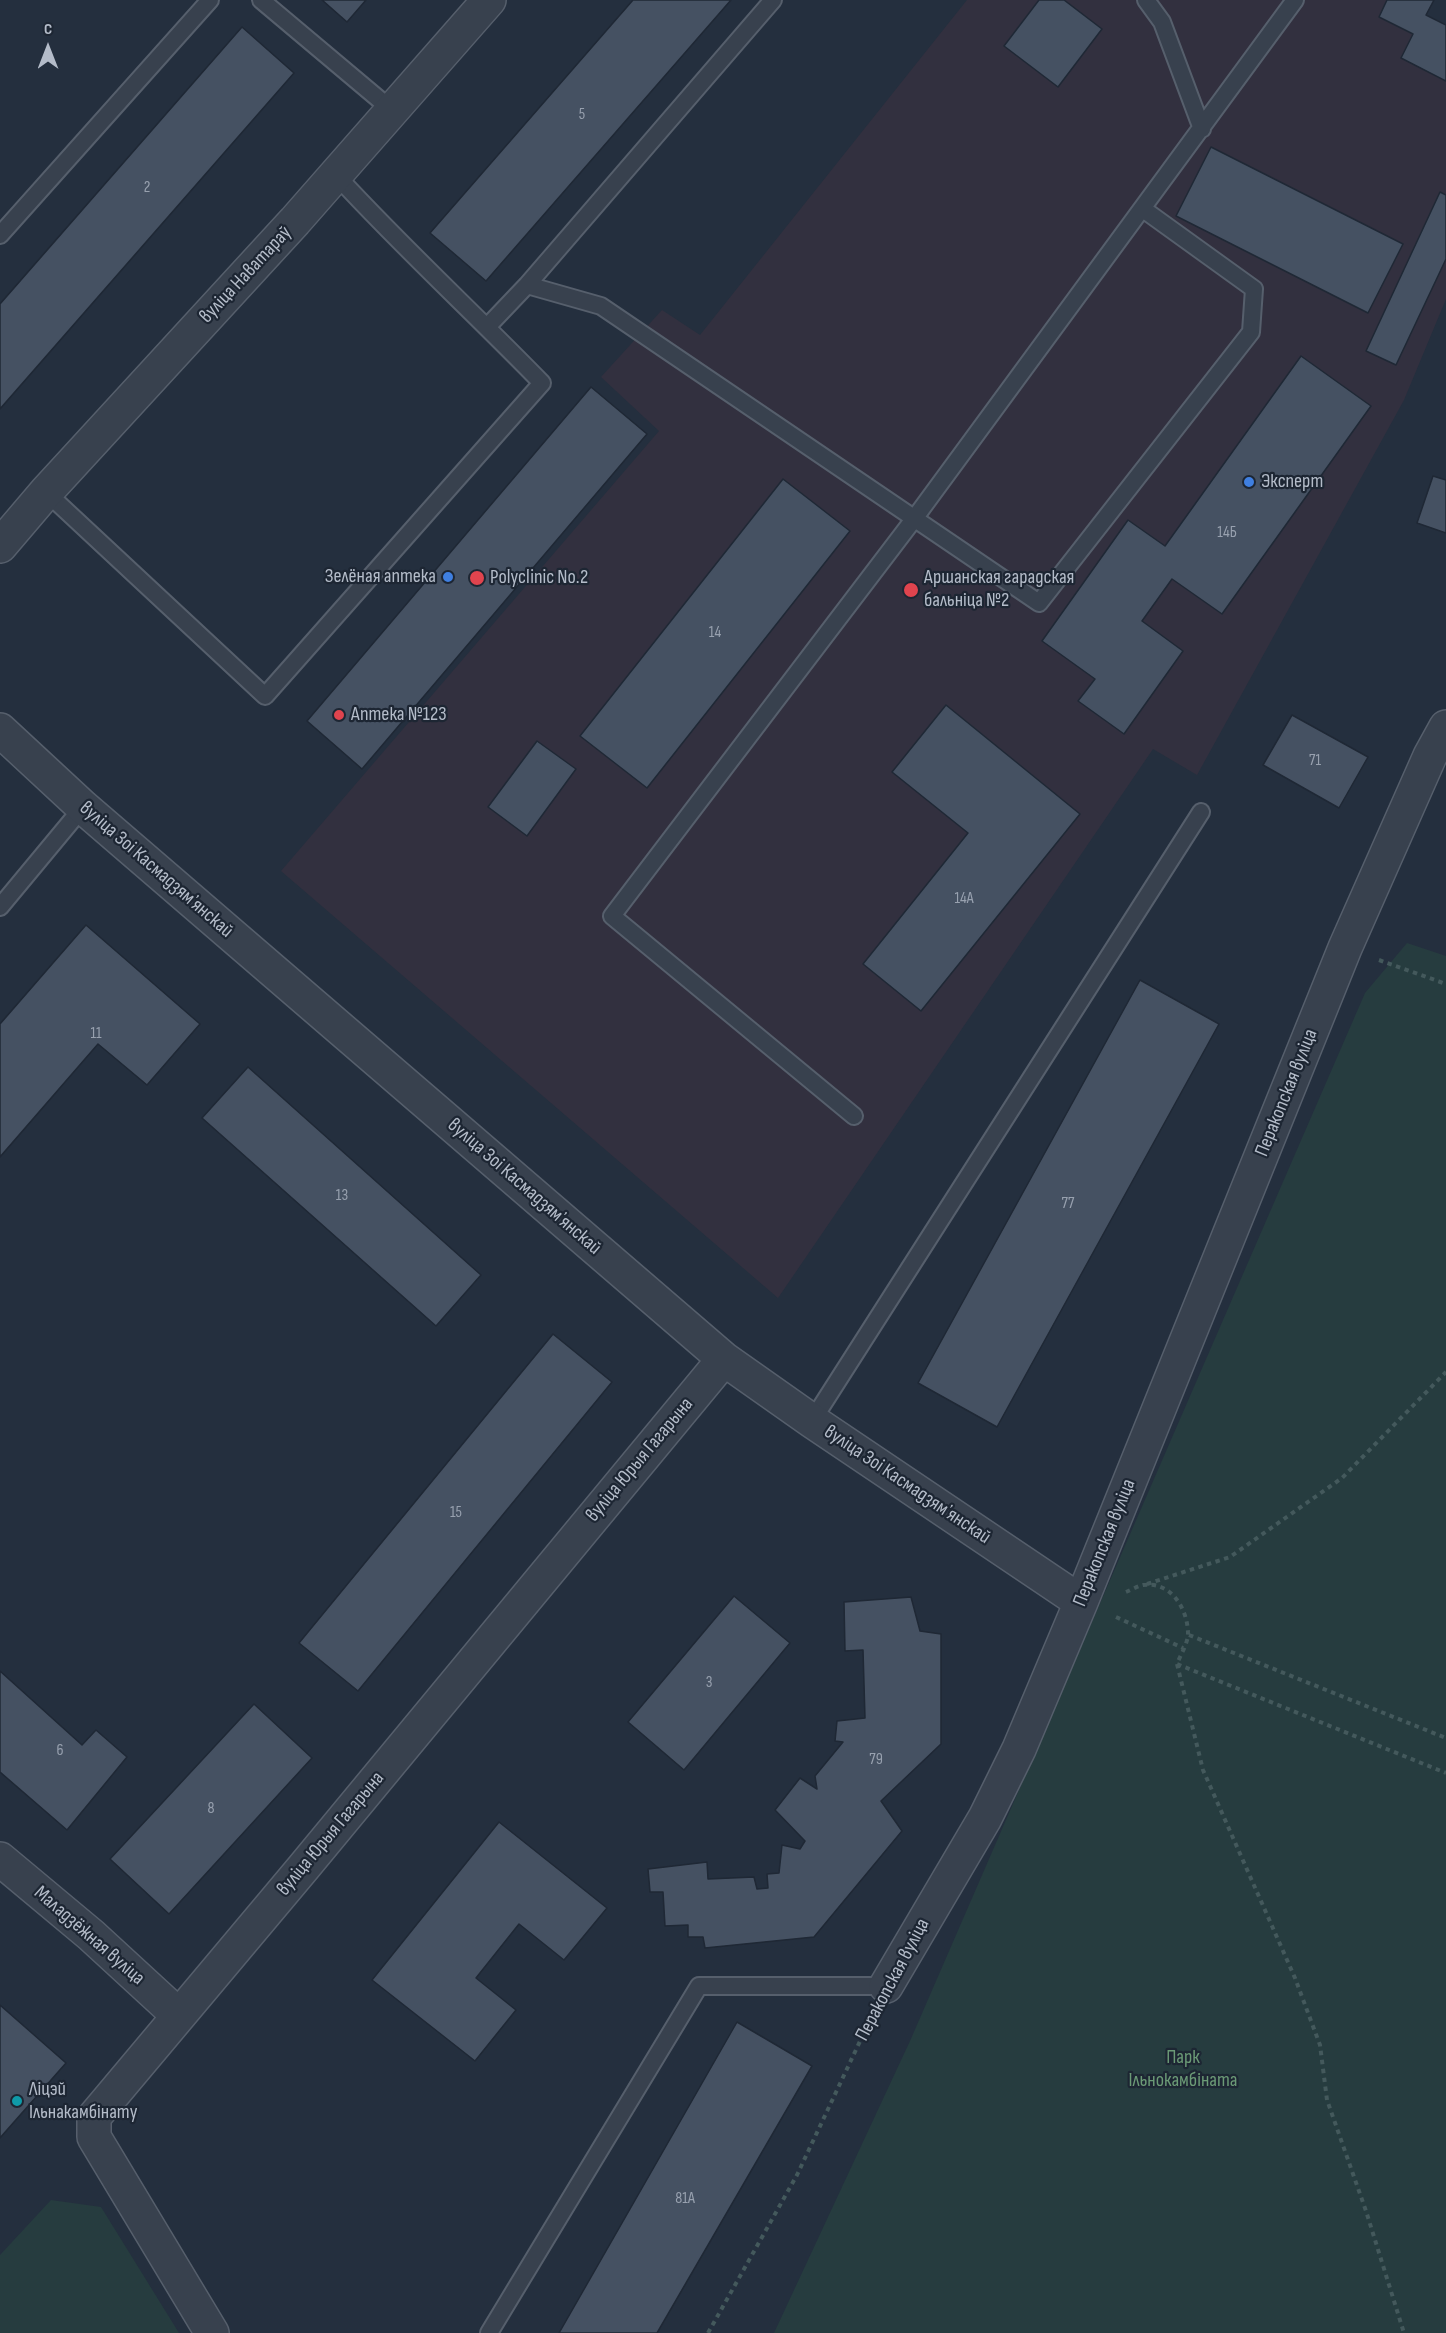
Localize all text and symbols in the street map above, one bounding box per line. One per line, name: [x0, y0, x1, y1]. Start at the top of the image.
north arrow: [18, 18, 78, 78]
text: С: [44, 20, 52, 39]
house number: 5: [579, 105, 585, 125]
house number: 2: [144, 178, 150, 198]
street label: вуліца Наватараў: [195, 221, 297, 329]
place label: Эксперт: [1261, 470, 1323, 494]
marker: Эксперт: [1242, 475, 1256, 489]
house number: 14Б: [1217, 523, 1237, 543]
place label: Зелёная аптека: [325, 565, 436, 589]
place label: Polyclinic No.2: [490, 566, 588, 590]
place label: Аршанская гарадская бальніца №2: [924, 566, 1074, 613]
marker: Polyclinic No.2: [468, 569, 486, 587]
marker: Зелёная аптека: [441, 570, 455, 584]
marker: Аршанская гарадская бальніца №2: [902, 581, 920, 599]
house number: 14: [709, 623, 721, 643]
place label: Аптека №123: [351, 703, 447, 727]
marker: Аптека №123: [332, 708, 346, 722]
house number: 71: [1309, 751, 1321, 771]
street label: вуліца Зоі Касмадзямʼянскай: [74, 797, 238, 943]
house number: 14А: [954, 889, 974, 909]
house number: 11: [90, 1024, 102, 1044]
street label: Перакопская вуліца: [1251, 1026, 1323, 1160]
street label: вуліца Зоі Касмадзямʼянскай: [442, 1114, 606, 1260]
house number: 13: [336, 1186, 348, 1206]
house number: 77: [1062, 1194, 1074, 1214]
street label: вуліца Юрыя Гагарына: [581, 1393, 699, 1527]
street label: вуліца Зоі Касмадзямʼянскай: [819, 1420, 995, 1550]
street label: Перакопская вуліца: [1069, 1476, 1141, 1610]
house number: 15: [450, 1503, 462, 1523]
house number: 3: [706, 1673, 712, 1693]
house number: 6: [56, 1741, 64, 1761]
house number: 79: [869, 1750, 883, 1770]
street label: вуліца Юрыя Гагарына: [272, 1767, 390, 1901]
house number: 8: [207, 1799, 215, 1819]
street label: Маладзёжная вуліца: [29, 1881, 149, 1991]
street label: Перакопская вуліца: [851, 1915, 935, 2045]
park label: Парк Ільнокамбіната: [1129, 2046, 1237, 2093]
place label: Ліцэй Ільнакамбінату: [29, 2078, 137, 2125]
marker: Ліцэй Ільнакамбінату: [10, 2094, 24, 2108]
house number: 81А: [675, 2189, 695, 2209]

